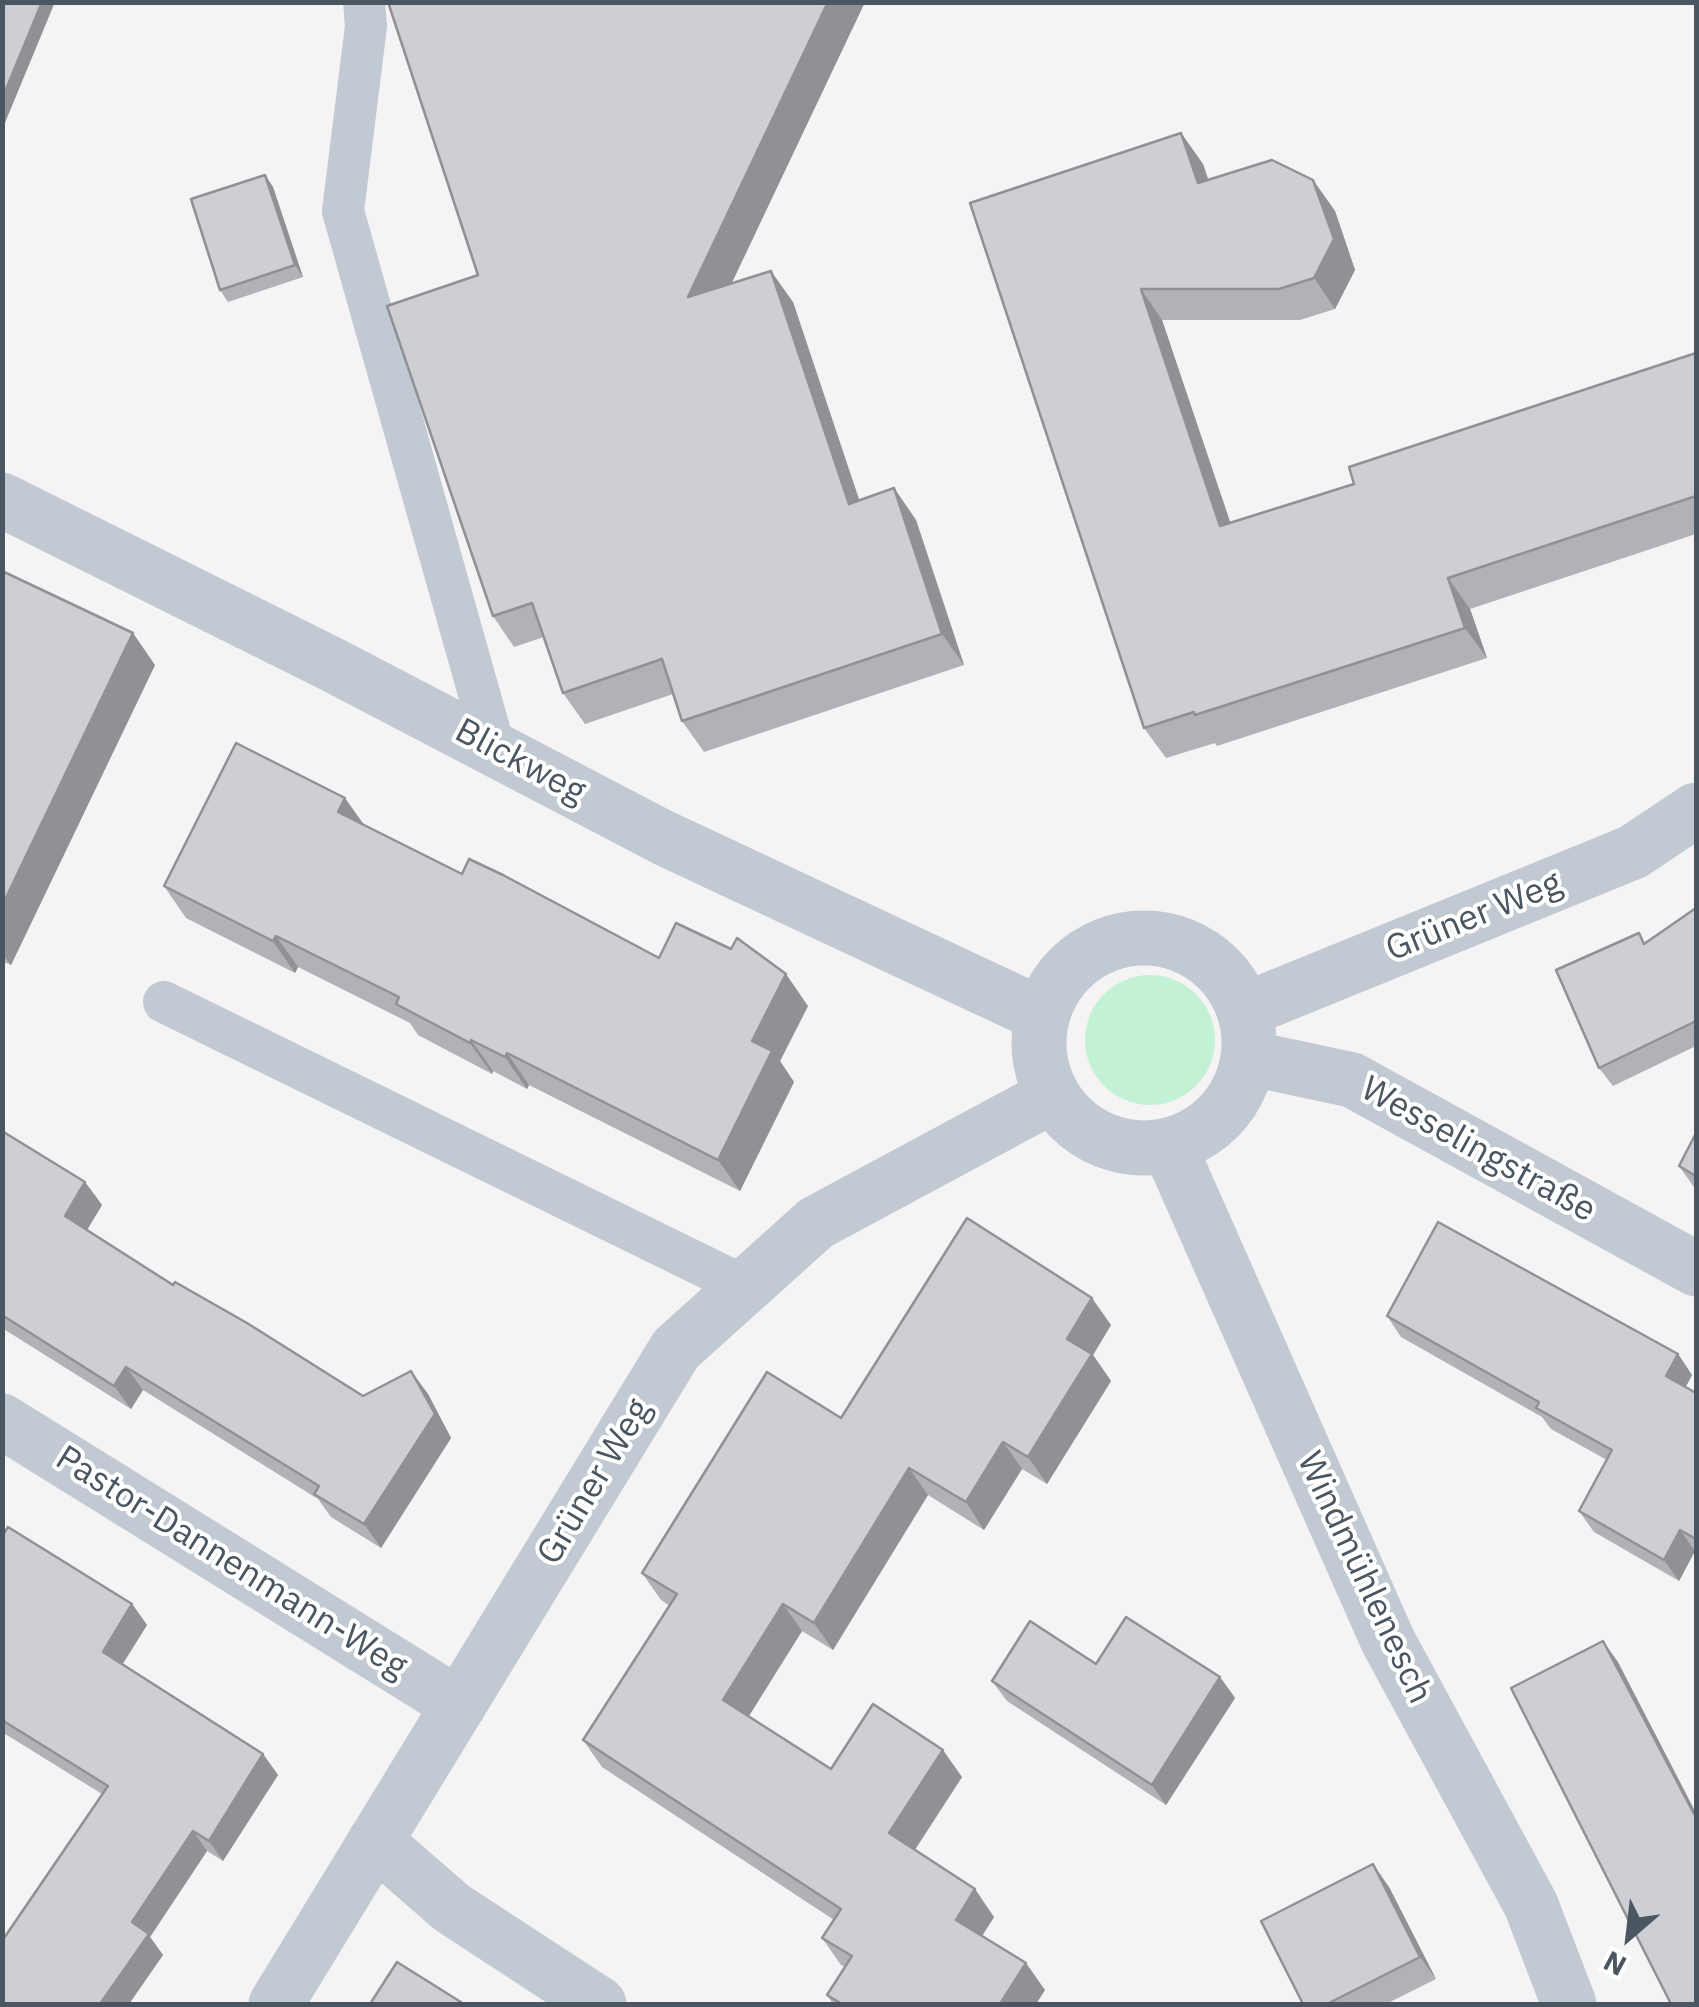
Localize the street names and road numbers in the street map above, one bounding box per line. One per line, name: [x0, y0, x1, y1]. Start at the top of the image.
street label: Blickweg: [448, 710, 592, 814]
street label: Grüner Weg: [1380, 863, 1568, 971]
street label: Wesselingstraße: [1353, 1068, 1603, 1232]
street label: Grüner Weg: [529, 1392, 661, 1572]
street label: Pastor-Dannenmann-Weg: [48, 1438, 414, 1688]
street label: Windmühlenesch: [1287, 1446, 1441, 1710]

